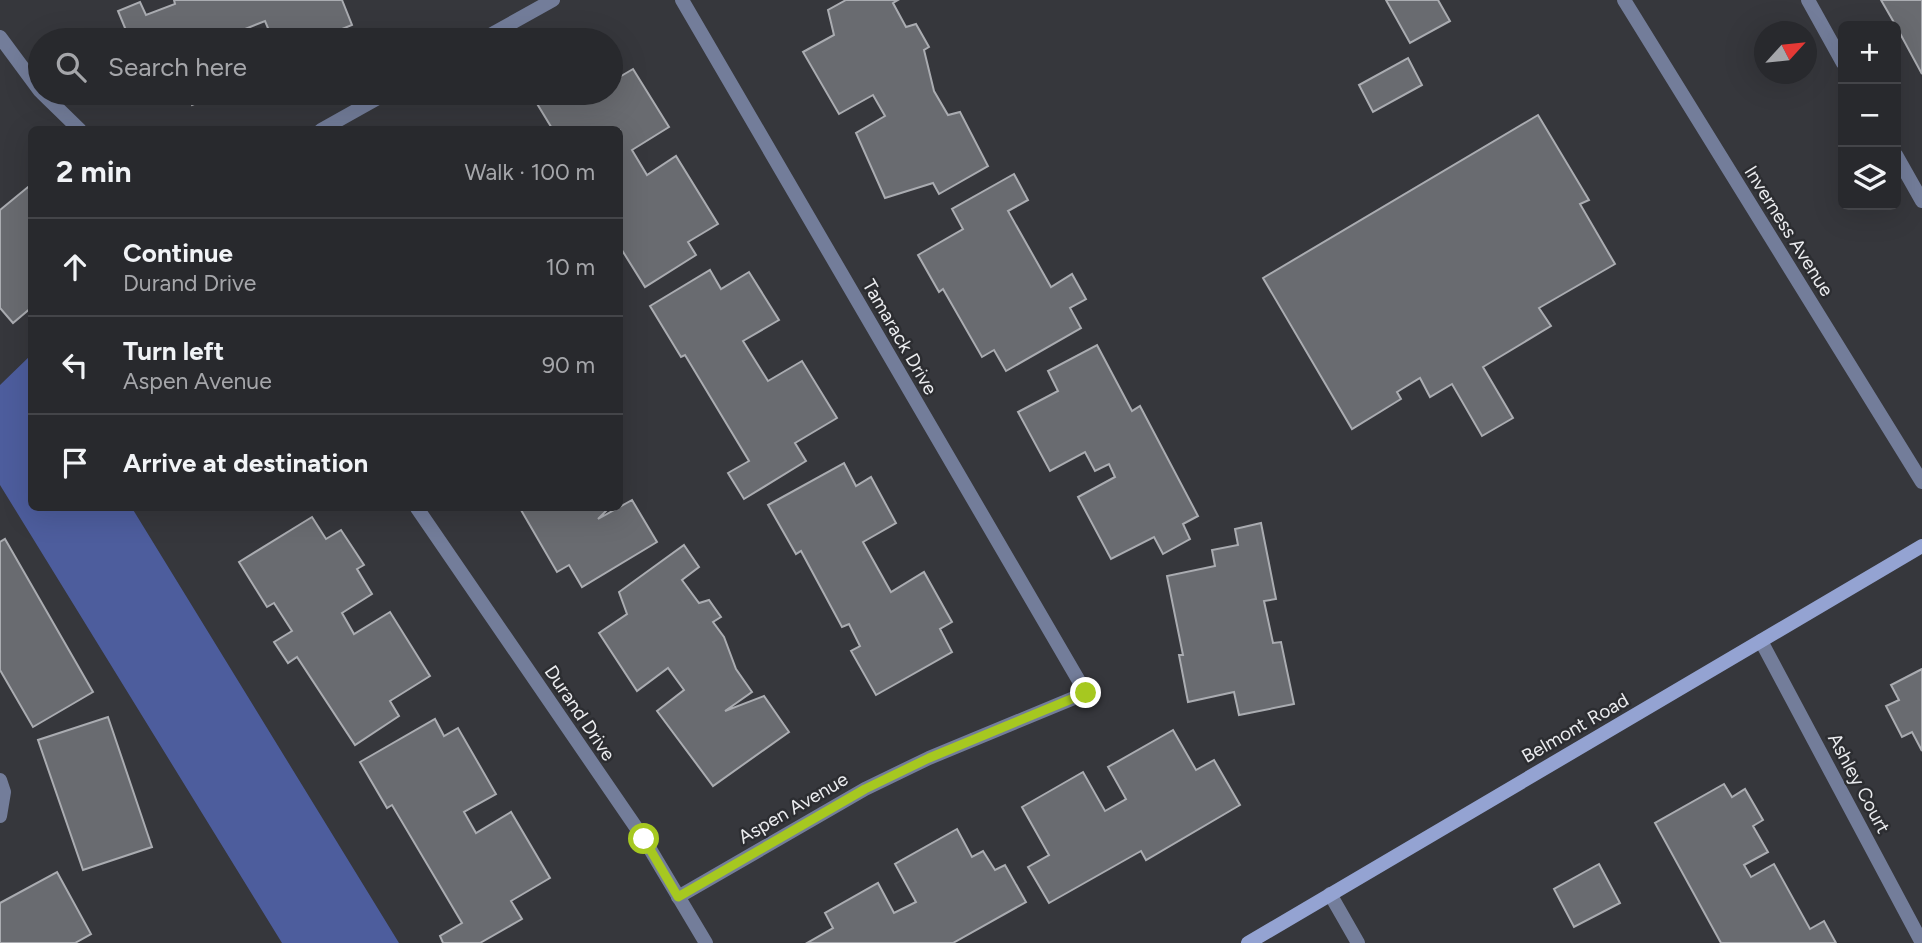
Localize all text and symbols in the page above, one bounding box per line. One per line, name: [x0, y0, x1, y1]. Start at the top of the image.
north arrow: [1754, 21, 1817, 84]
map controls: [1838, 21, 1901, 210]
button: +: [1838, 21, 1901, 84]
search box: [28, 28, 623, 105]
icon: search: [52, 48, 90, 86]
text: Search here: [108, 51, 247, 83]
button: −: [1838, 84, 1901, 147]
button: layers: [1838, 147, 1901, 210]
text: 2 min: [56, 153, 132, 190]
text: Walk · 100 m: [464, 158, 595, 186]
street label: Inverness Avenue: [1740, 161, 1838, 301]
text: Continue: [123, 237, 233, 269]
icon: ahead: [56, 248, 94, 286]
text: 10 m: [546, 253, 595, 281]
text: Durand Drive: [123, 269, 256, 297]
street label: Tamarack Drive: [858, 275, 942, 399]
text: Turn left: [123, 335, 224, 367]
icon: left: [56, 346, 94, 384]
text: 90 m: [542, 351, 595, 379]
text: Aspen Avenue: [123, 367, 272, 395]
icon: arrive: [56, 444, 94, 482]
text: Arrive at destination: [123, 447, 368, 479]
street label: Durand Drive: [540, 661, 620, 765]
route end: [1070, 677, 1101, 708]
street label: Belmont Road: [1517, 688, 1633, 768]
street label: Ashley Court: [1823, 729, 1895, 837]
street label: Aspen Avenue: [734, 767, 852, 849]
route start: [628, 823, 659, 854]

